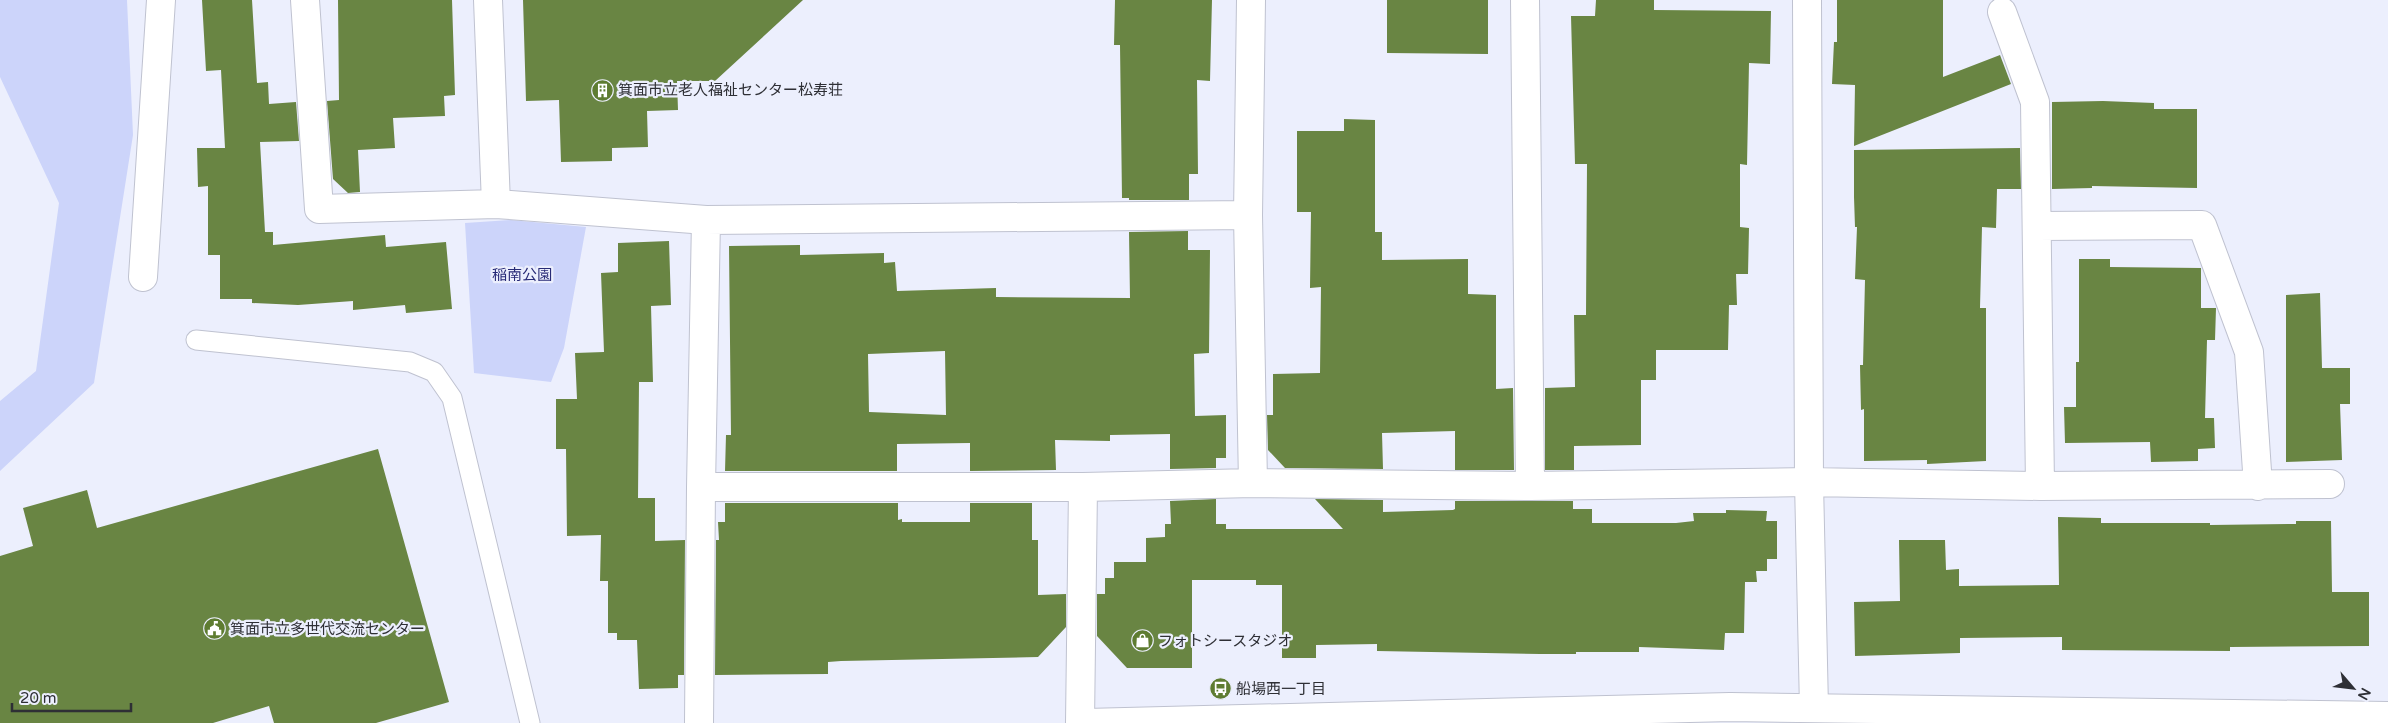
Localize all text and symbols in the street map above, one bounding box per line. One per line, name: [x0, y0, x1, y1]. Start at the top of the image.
building icon: 箕面市立老人福祉センター松寿荘: [590, 78, 614, 102]
place label: 箕面市立老人福祉センター松寿荘: [618, 81, 843, 99]
park label: 稲南公園: [492, 266, 552, 284]
public building icon: 箕面市立多世代交流センター: [202, 617, 226, 641]
place label: 箕面市立多世代交流センター: [230, 620, 425, 638]
shop icon: フォトシースタジオ: [1130, 629, 1154, 653]
place label: フォトシースタジオ: [1158, 632, 1292, 650]
north arrow: [2328, 663, 2378, 713]
bus stop icon: 船場西一丁目: [1208, 677, 1232, 701]
scale bar: [12, 680, 131, 712]
place label: 船場西一丁目: [1236, 680, 1326, 698]
text: N: [2354, 685, 2374, 703]
text: 20 m: [20, 689, 57, 707]

